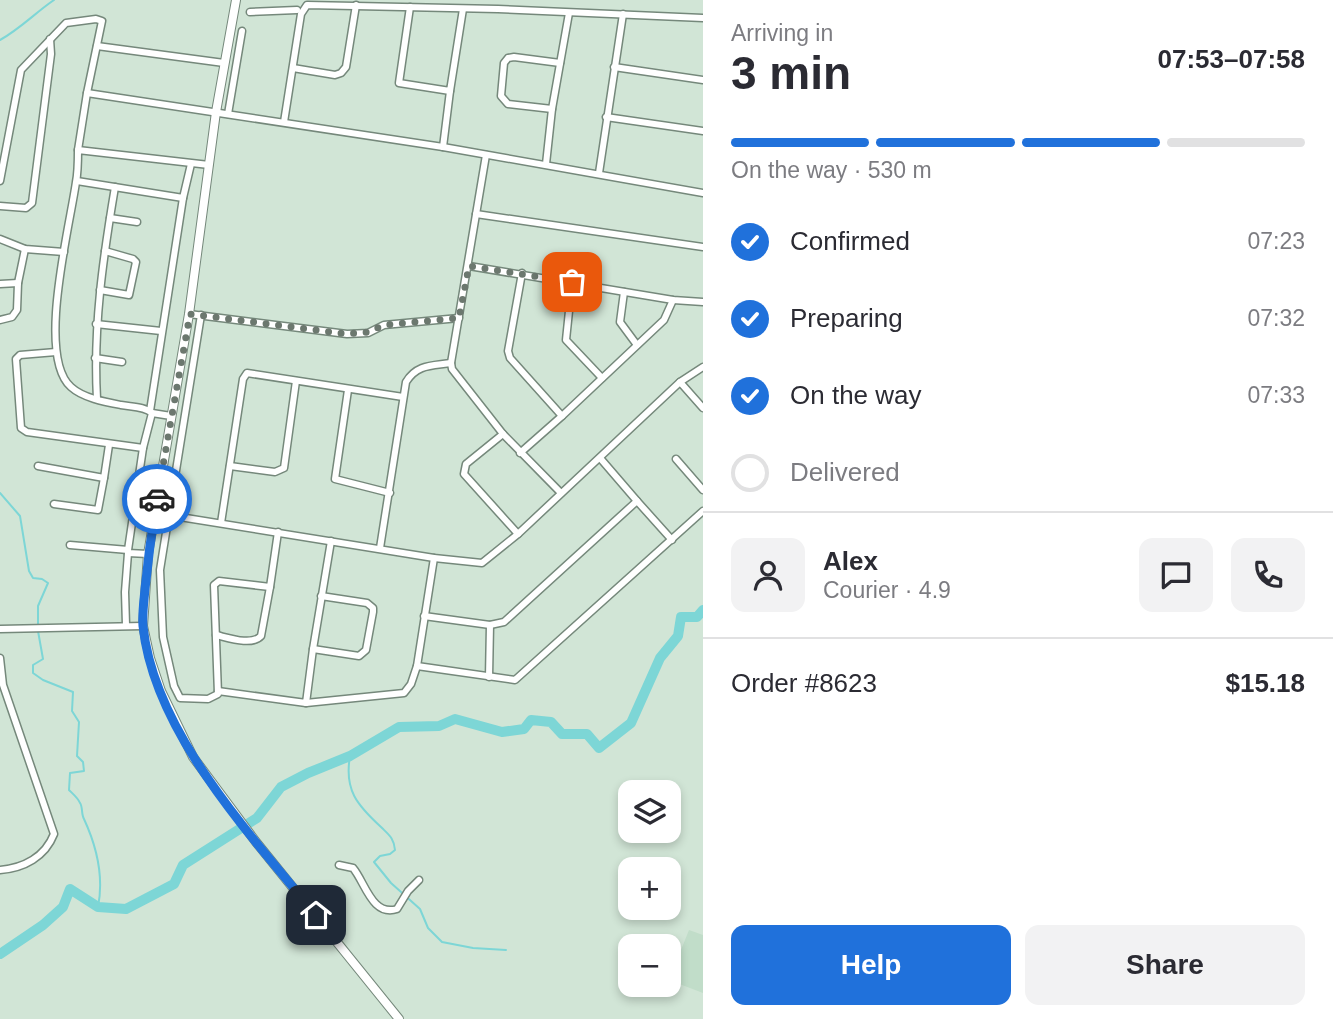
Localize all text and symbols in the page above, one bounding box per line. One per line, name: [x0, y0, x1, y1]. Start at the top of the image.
text: Arriving in: [731, 20, 833, 46]
text: 07:53–07:58: [1158, 44, 1305, 74]
text: 3 min: [731, 47, 851, 99]
text: On the way · 530 m: [731, 157, 932, 183]
icon: check: [731, 223, 769, 261]
text: Confirmed: [790, 226, 910, 256]
text: 07:23: [1247, 228, 1305, 254]
pin: [542, 252, 602, 312]
icon: bag: [553, 263, 591, 301]
icon: check: [731, 300, 769, 338]
text: Preparing: [790, 303, 903, 333]
text: 07:32: [1247, 305, 1305, 331]
icon: check: [731, 377, 769, 415]
text: On the way: [790, 380, 922, 410]
text: 07:33: [1247, 382, 1305, 408]
text: Delivered: [790, 457, 900, 487]
courier: [122, 464, 192, 534]
icon: car: [138, 480, 176, 518]
button: person: [731, 538, 805, 612]
button: chat: [1139, 538, 1213, 612]
button: phone: [1231, 538, 1305, 612]
text: Alex: [823, 546, 878, 576]
text: Courier · 4.9: [823, 577, 951, 603]
text: Order #8623: [731, 668, 877, 698]
text: $15.18: [1225, 668, 1305, 698]
map controls: [618, 780, 681, 997]
button: layers: [618, 780, 681, 843]
button: +: [618, 857, 681, 920]
pin: [286, 885, 346, 945]
icon: home: [297, 896, 335, 934]
button: Help: [731, 925, 1011, 1005]
button: Share: [1025, 925, 1305, 1005]
button: −: [618, 934, 681, 997]

